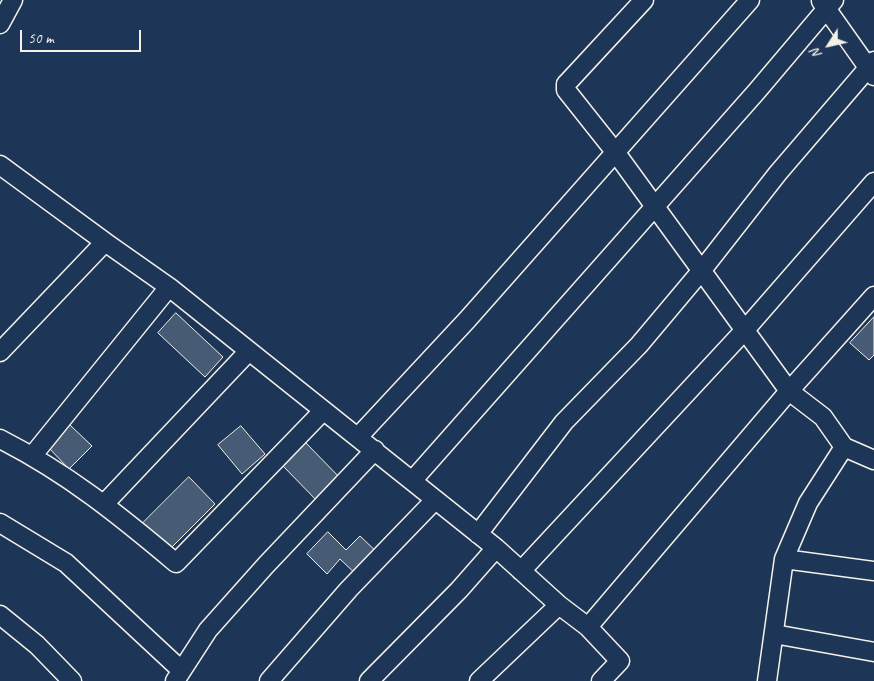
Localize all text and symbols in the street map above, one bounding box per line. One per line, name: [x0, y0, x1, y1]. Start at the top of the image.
scale bar: [22, 20, 144, 52]
north arrow: [804, 20, 854, 70]
text: 50 m: [28, 29, 54, 48]
text: N: [807, 45, 826, 62]

